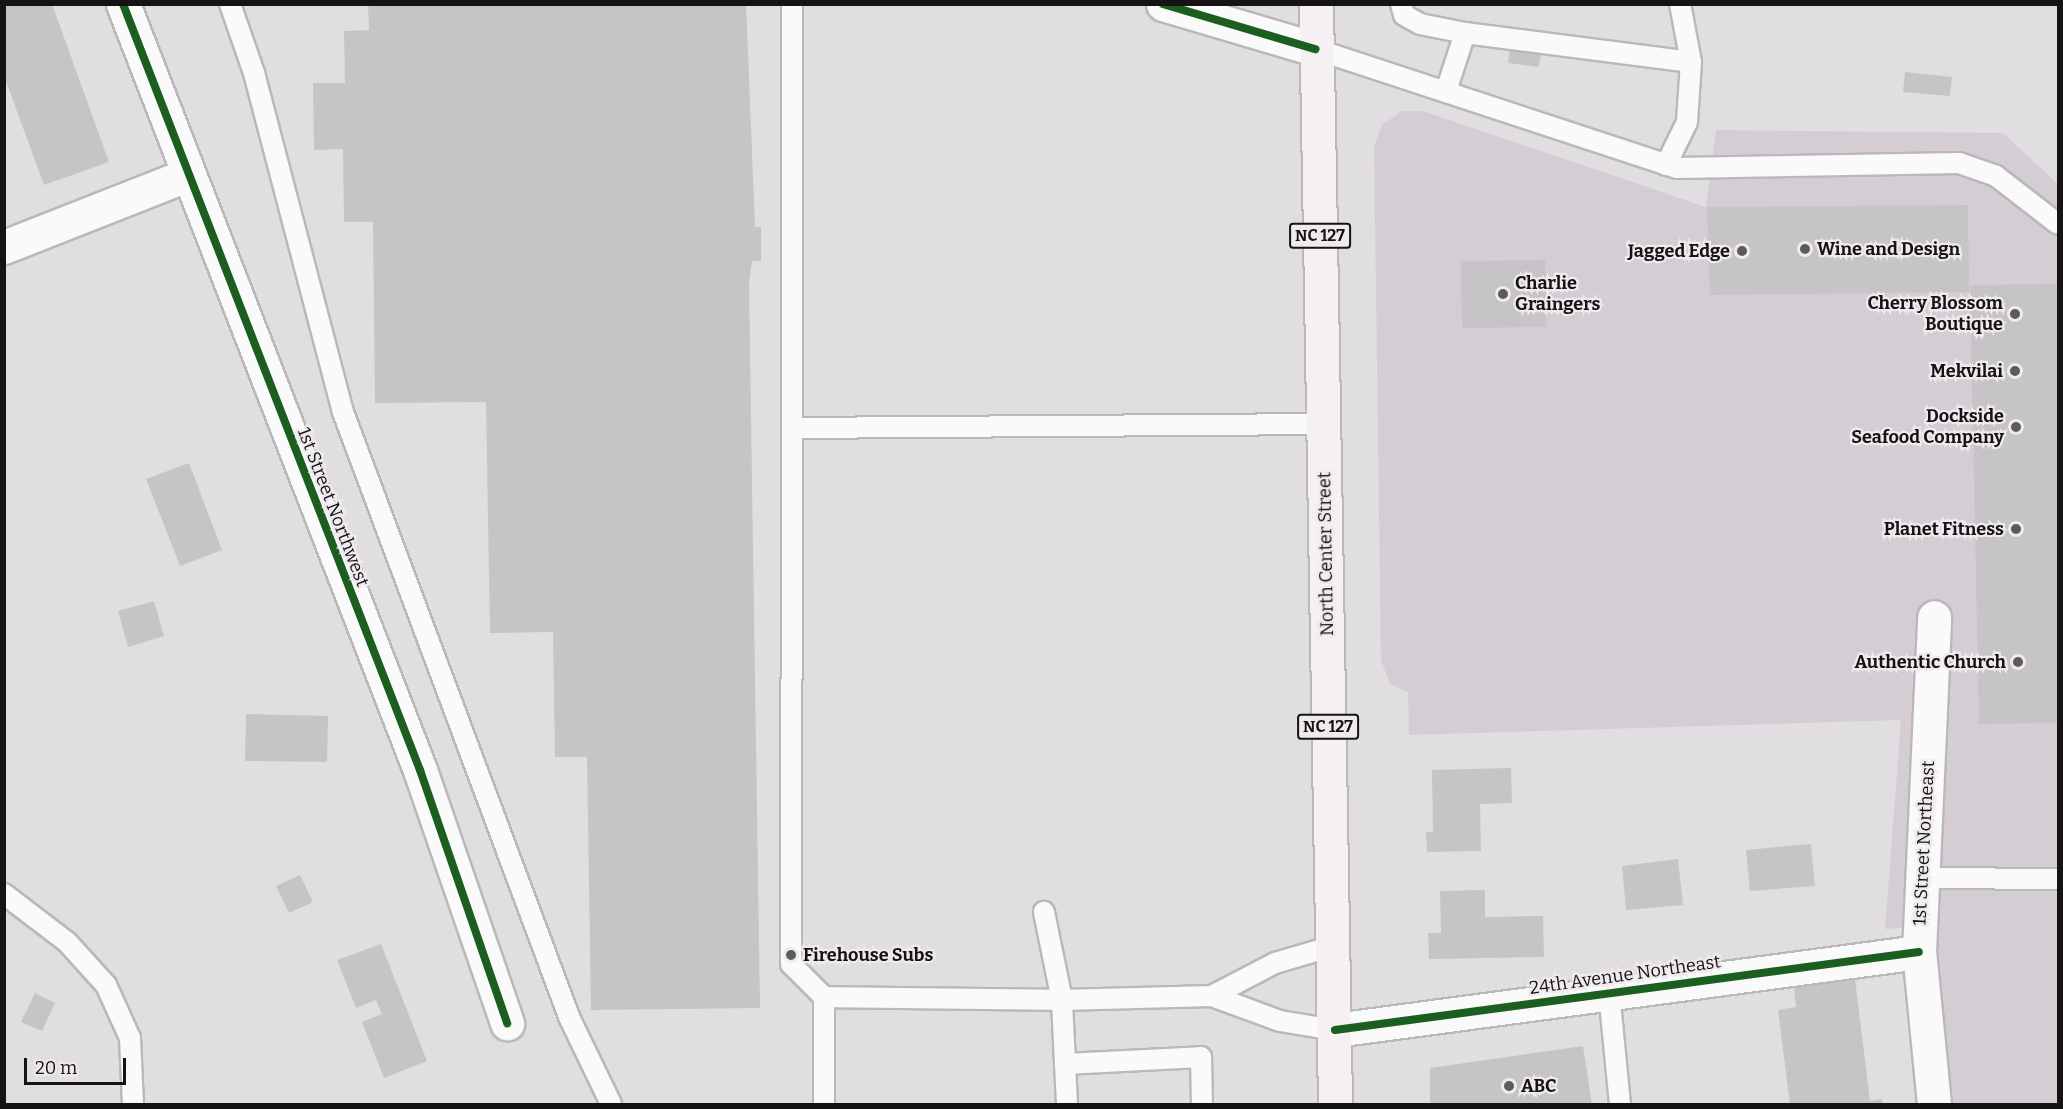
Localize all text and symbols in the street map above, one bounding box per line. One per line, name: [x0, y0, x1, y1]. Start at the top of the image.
road number: NC 127: [1288, 223, 1352, 249]
place label: Wine and Design: [1817, 238, 1960, 260]
place label: Jagged Edge: [1628, 240, 1730, 262]
marker: Wine and Design: [1798, 242, 1812, 256]
marker: Jagged Edge: [1735, 244, 1749, 258]
place label: Charlie Graingers: [1515, 273, 1600, 316]
marker: Charlie Graingers: [1496, 287, 1510, 301]
place label: Cherry Blossom Boutique: [1868, 293, 2003, 336]
marker: Cherry Blossom Boutique: [2008, 307, 2022, 321]
place label: Mekvilai: [1930, 360, 2003, 382]
marker: Mekvilai: [2008, 364, 2022, 378]
place label: Dockside Seafood Company: [1851, 406, 2004, 448]
marker: Dockside Seafood Company: [2009, 420, 2023, 434]
street label: 1st Street Northwest: [293, 424, 373, 590]
street label: North Center Street: [1314, 472, 1338, 636]
place label: Planet Fitness: [1884, 518, 2004, 540]
marker: Planet Fitness: [2009, 522, 2023, 536]
place label: Authentic Church: [1854, 651, 2006, 673]
marker: Authentic Church: [2011, 655, 2025, 669]
road number: NC 127: [1296, 714, 1360, 740]
street label: 1st Street Northeast: [1909, 760, 1939, 926]
place label: Firehouse Subs: [803, 944, 933, 966]
marker: Firehouse Subs: [784, 948, 798, 962]
street label: 24th Avenue Northeast: [1528, 951, 1722, 999]
scale bar: [27, 1046, 129, 1084]
text: 20 m: [35, 1057, 77, 1079]
place label: ABC: [1521, 1075, 1556, 1097]
marker: ABC: [1502, 1079, 1516, 1093]

